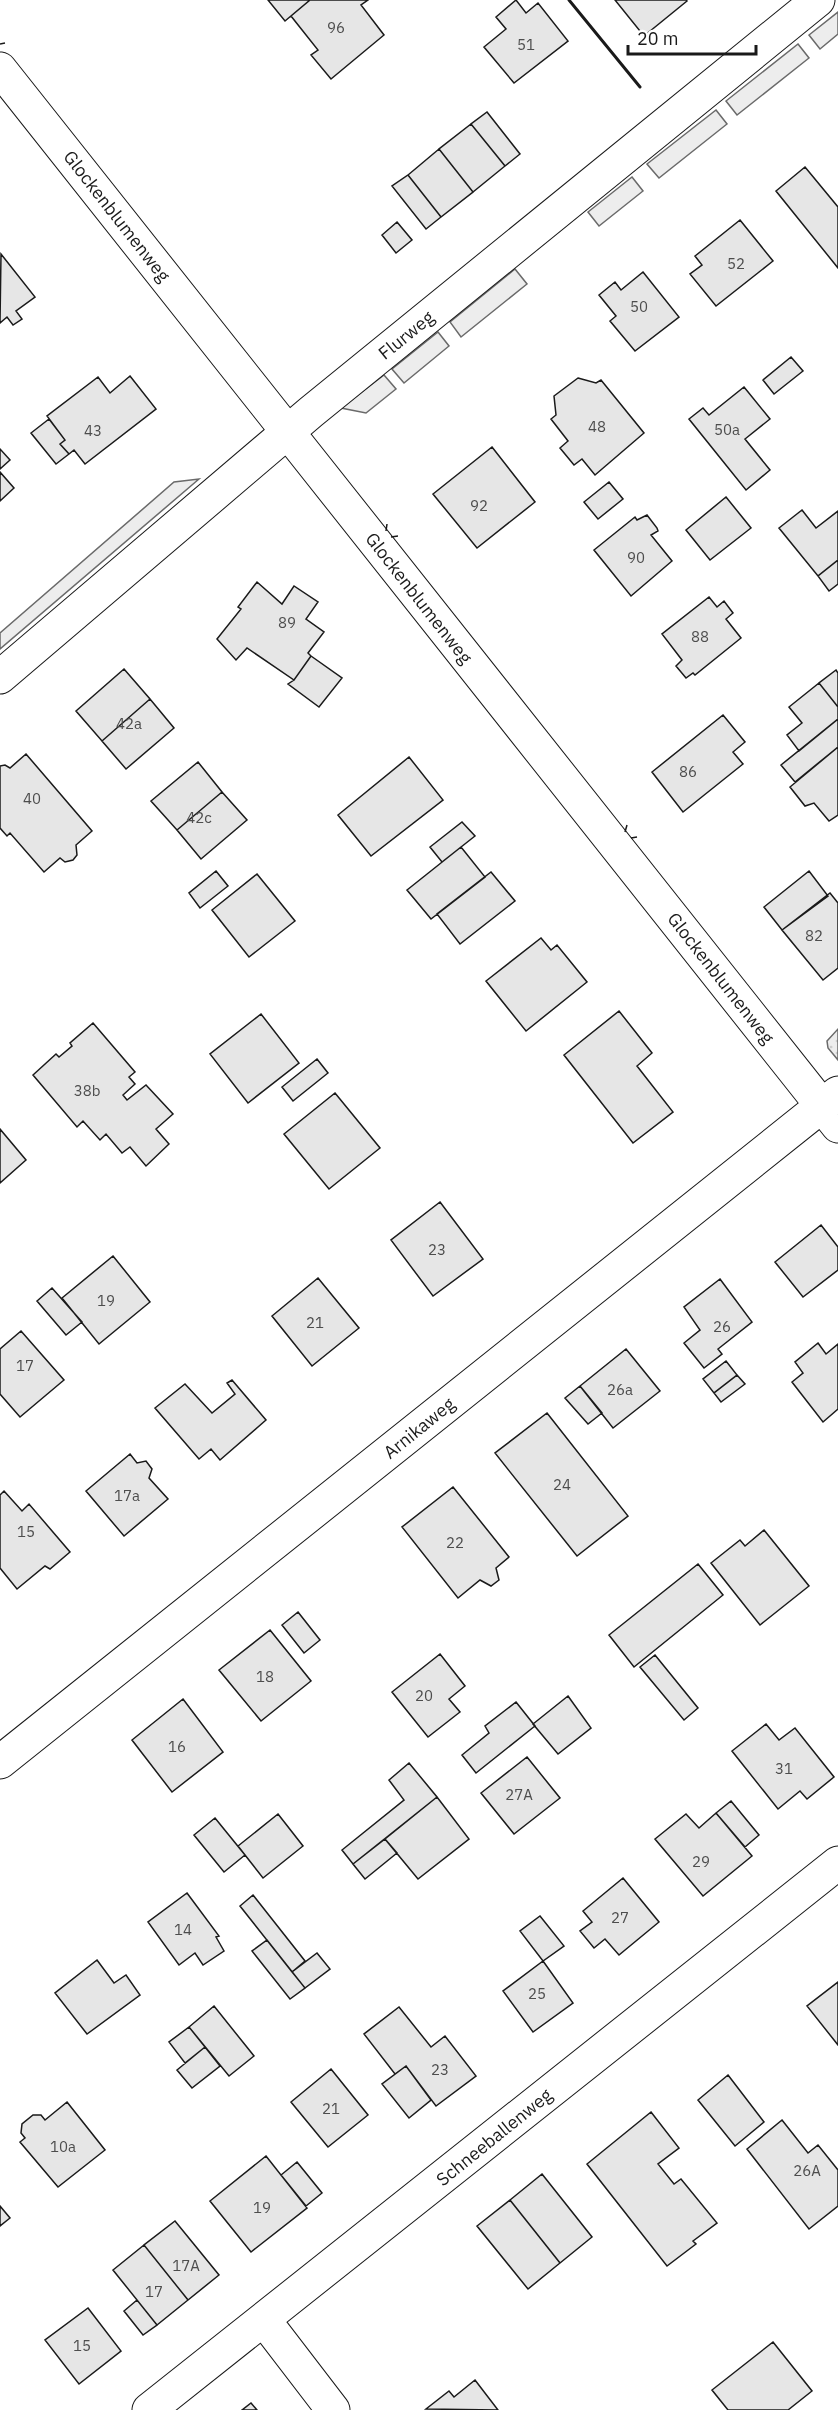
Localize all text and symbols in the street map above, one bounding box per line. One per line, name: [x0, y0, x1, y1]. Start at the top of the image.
house number: 96: [327, 18, 345, 37]
scale bar: [628, 18, 756, 56]
text: 20 m: [637, 27, 679, 50]
house number: 51: [517, 35, 535, 54]
street label: Glockenblumenweg: [59, 146, 176, 287]
house number: 52: [727, 254, 745, 273]
house number: 50: [630, 297, 648, 316]
street label: Flurweg: [374, 305, 439, 364]
house number: 48: [588, 417, 606, 436]
house number: 50a: [714, 420, 740, 439]
house number: 43: [84, 421, 102, 440]
house number: 92: [470, 496, 488, 515]
street label: Glockenblumenweg: [361, 528, 478, 669]
house number: 90: [627, 548, 645, 567]
house number: 89: [278, 613, 296, 632]
house number: 88: [691, 627, 709, 646]
house number: 42a: [116, 714, 142, 733]
house number: 86: [679, 762, 697, 781]
house number: 40: [23, 789, 41, 808]
house number: 42c: [186, 808, 212, 827]
street label: Glockenblumenweg: [663, 908, 780, 1049]
house number: 82: [805, 926, 823, 945]
house number: 38b: [74, 1081, 100, 1100]
house number: 23: [428, 1240, 446, 1259]
house number: 19: [97, 1291, 115, 1310]
house number: 21: [306, 1313, 324, 1332]
house number: 26: [713, 1317, 731, 1336]
house number: 17: [16, 1356, 34, 1375]
house number: 26a: [607, 1380, 633, 1399]
street label: Arnikaweg: [379, 1392, 460, 1464]
house number: 24: [553, 1475, 571, 1494]
house number: 17a: [114, 1486, 140, 1505]
house number: 15: [17, 1522, 35, 1541]
house number: 22: [446, 1533, 464, 1552]
house number: 18: [256, 1667, 274, 1686]
house number: 20: [415, 1686, 433, 1705]
house number: 16: [168, 1737, 186, 1756]
house number: 31: [775, 1759, 793, 1778]
house number: 27A: [505, 1785, 533, 1804]
house number: 29: [692, 1852, 710, 1871]
house number: 27: [611, 1908, 629, 1927]
house number: 14: [174, 1920, 192, 1939]
house number: 25: [528, 1984, 546, 2003]
house number: 23: [431, 2060, 449, 2079]
street label: Schneeballenweg: [431, 2083, 557, 2191]
house number: 21: [322, 2099, 340, 2118]
house number: 10a: [50, 2137, 76, 2156]
house number: 26A: [793, 2161, 821, 2180]
house number: 19: [253, 2198, 271, 2217]
house number: 17A: [172, 2256, 200, 2275]
house number: 17: [145, 2282, 163, 2301]
house number: 15: [73, 2336, 91, 2355]

